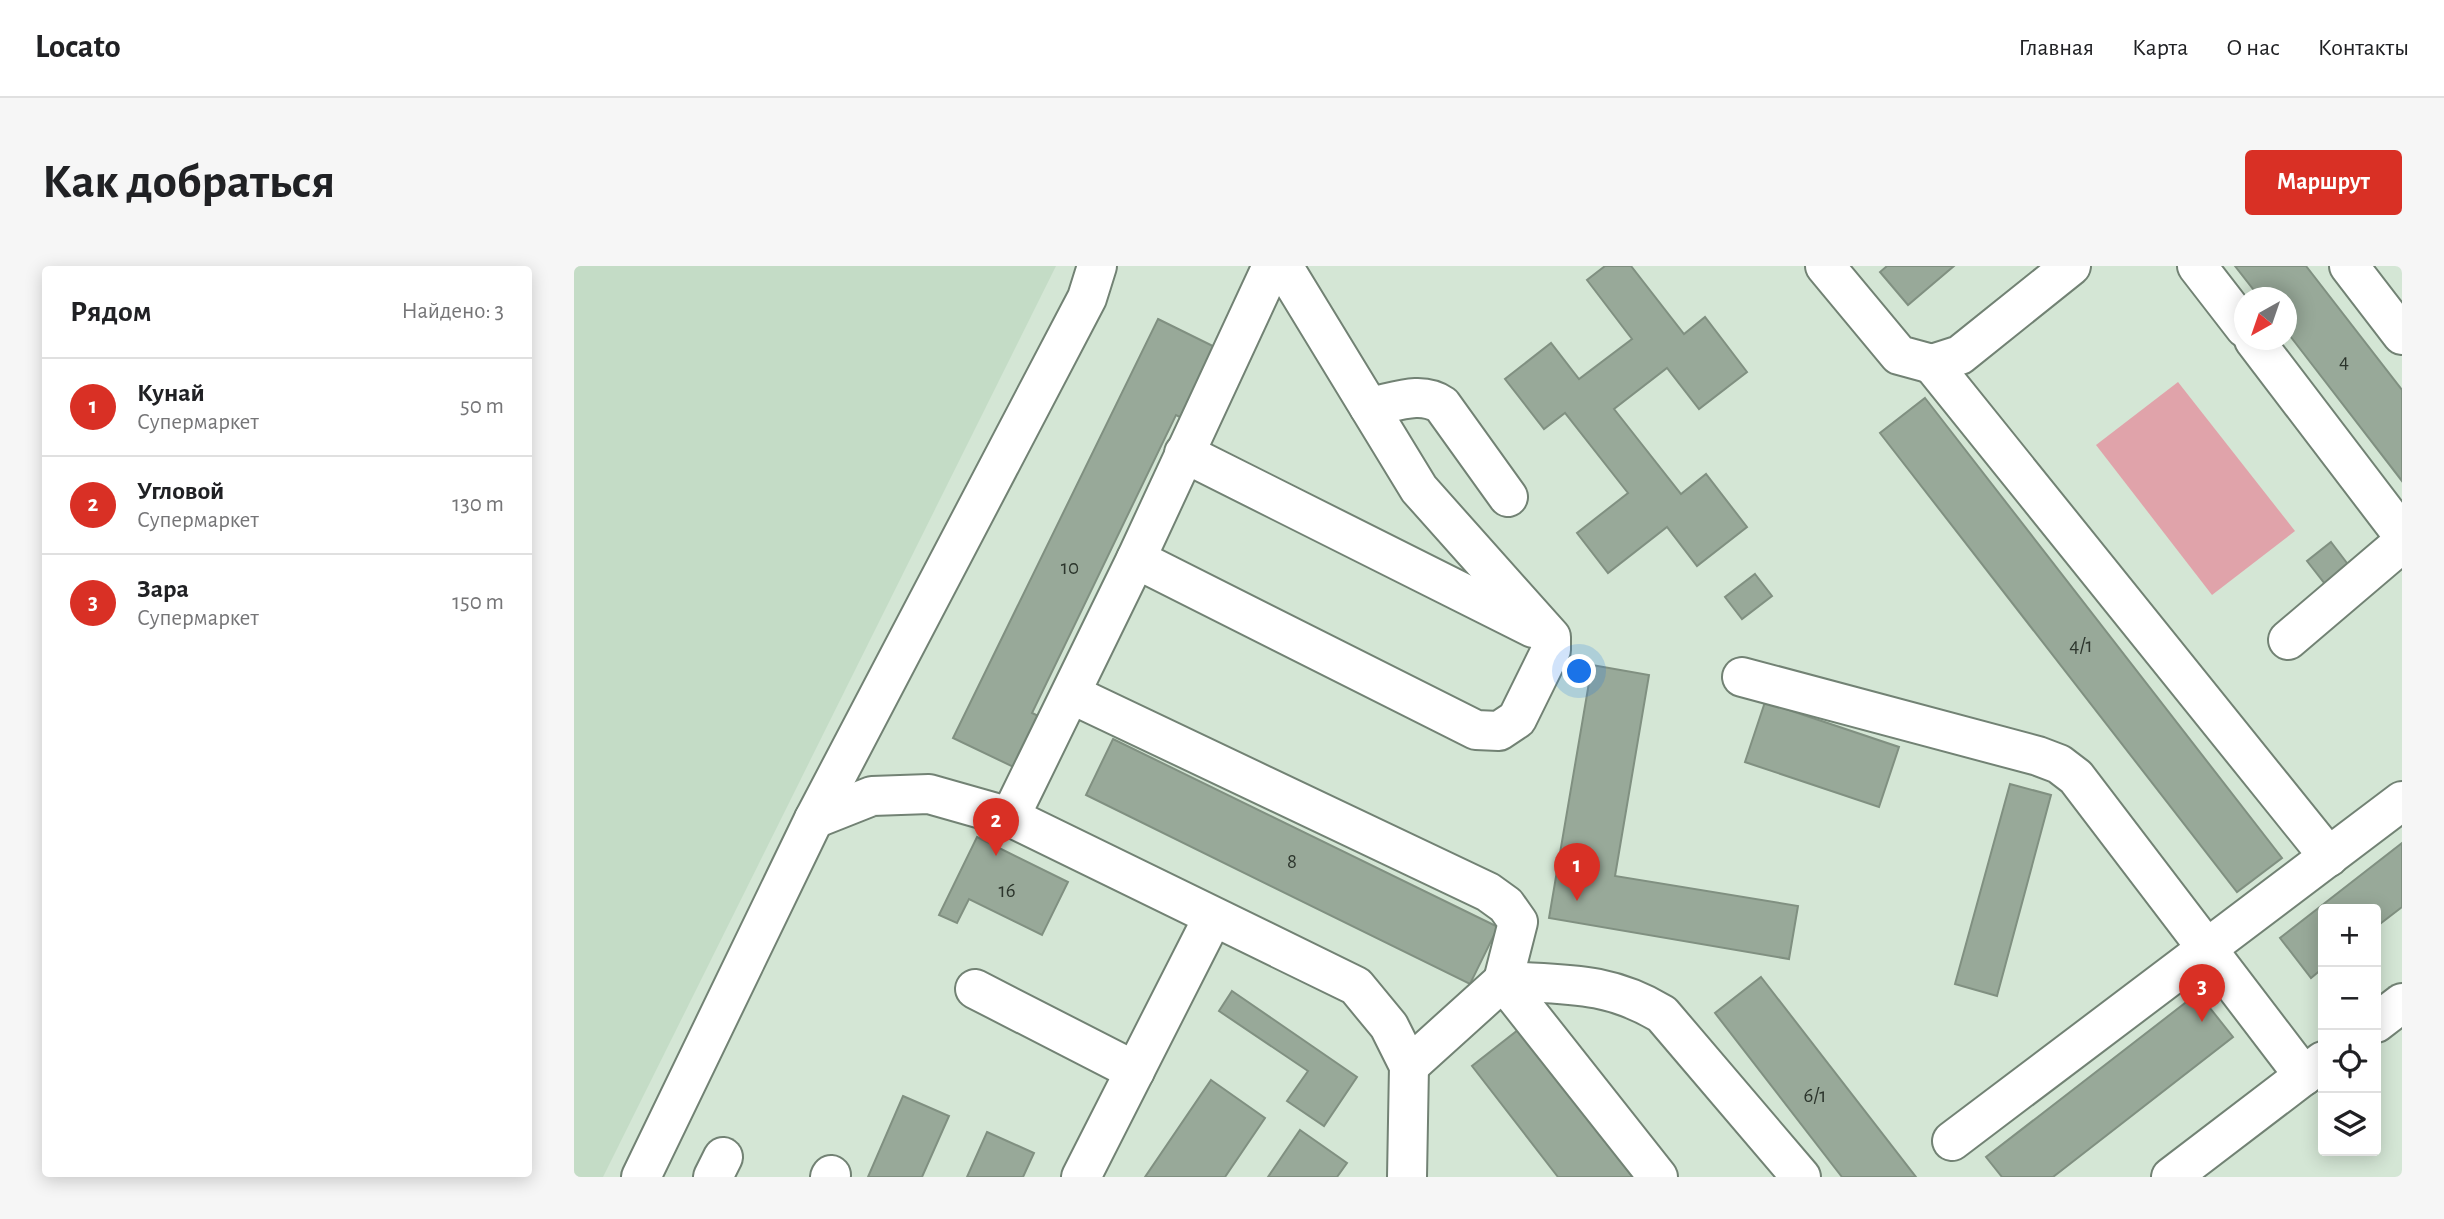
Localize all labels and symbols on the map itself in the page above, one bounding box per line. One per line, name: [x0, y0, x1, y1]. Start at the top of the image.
north arrow: [2234, 287, 2297, 350]
house number: 4: [2339, 351, 2349, 372]
house number: 10: [1061, 557, 1079, 578]
house number: 4/1: [2069, 635, 2093, 656]
your location: [1562, 654, 1596, 688]
pin: 2: [973, 798, 1019, 856]
pin: 1: [1554, 843, 1600, 901]
house number: 8: [1287, 851, 1297, 872]
house number: 16: [998, 880, 1016, 901]
pin: 3: [2179, 964, 2225, 1022]
house number: 6/1: [1803, 1085, 1827, 1106]

